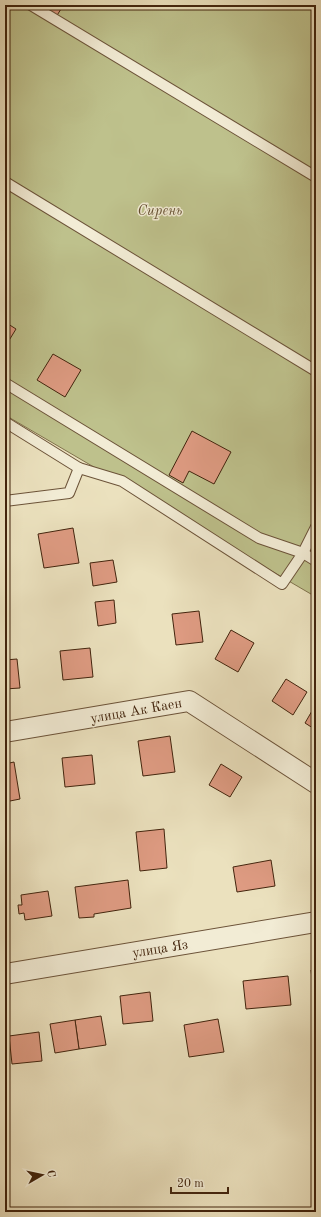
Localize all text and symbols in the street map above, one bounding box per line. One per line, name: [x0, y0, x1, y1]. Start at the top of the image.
park label: Сирень: [137, 204, 183, 219]
street label: улица Ак Каен: [89, 696, 183, 726]
street label: улица Яз: [131, 938, 189, 960]
north arrow: [22, 1155, 62, 1195]
text: С: [44, 1169, 56, 1178]
scale bar: [171, 1169, 228, 1195]
text: 20 m: [177, 1178, 204, 1190]

